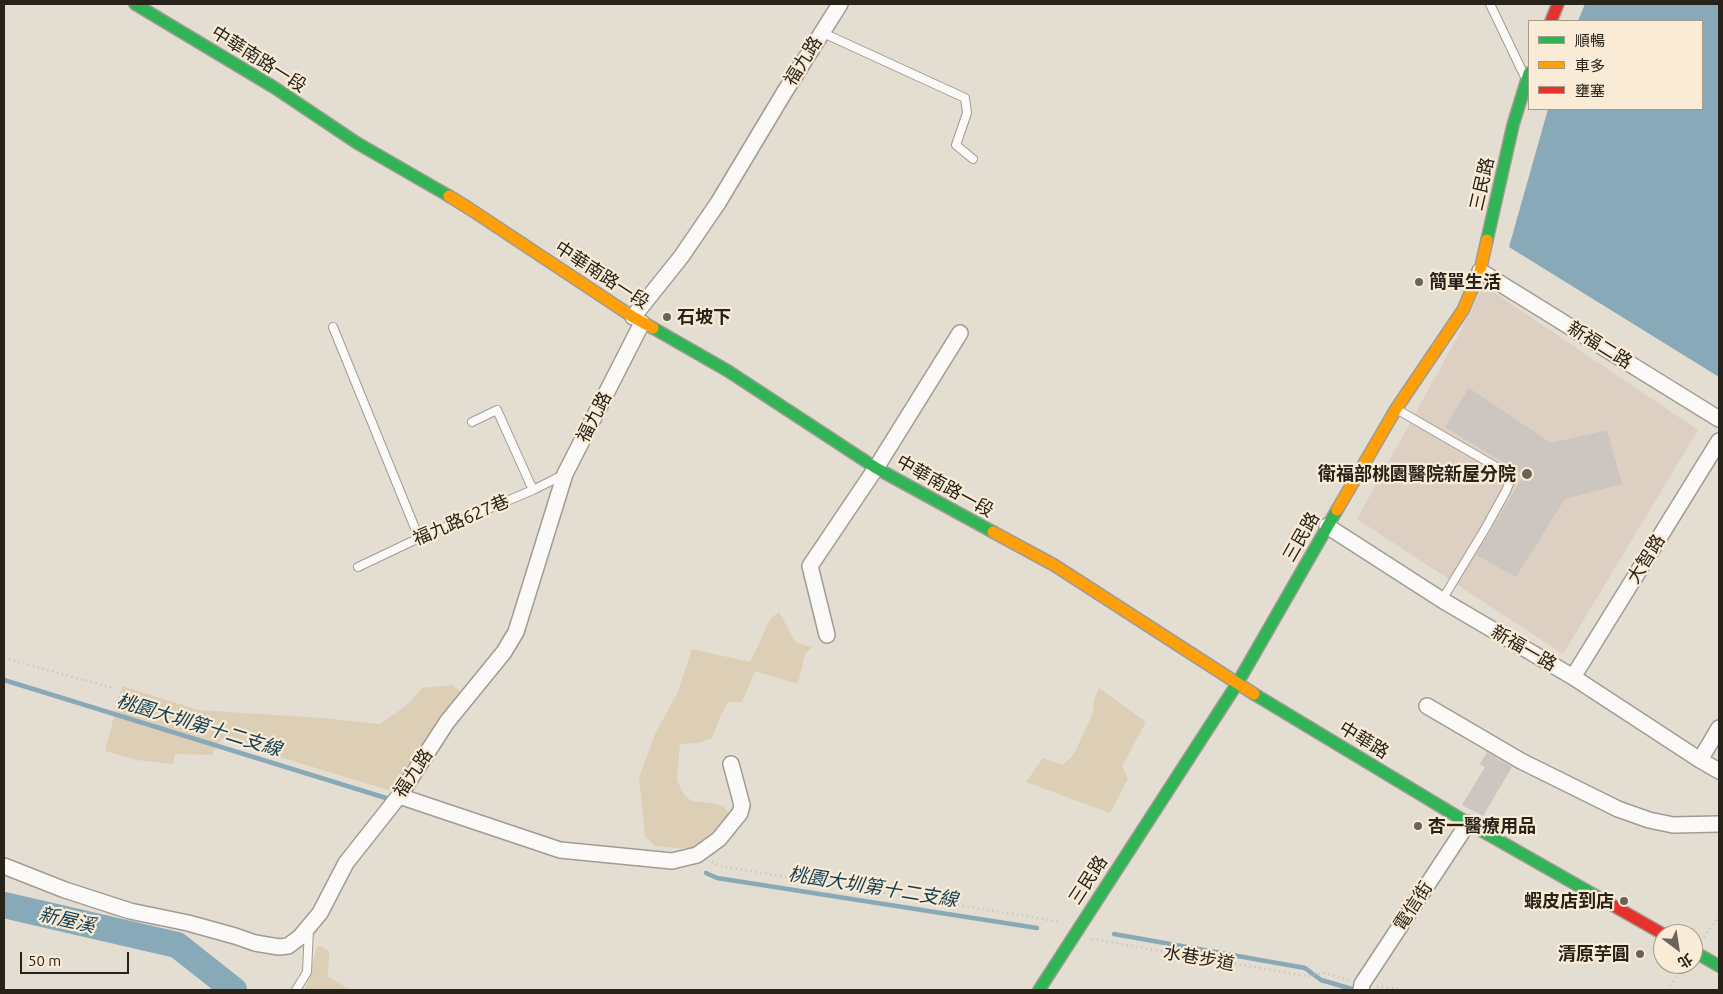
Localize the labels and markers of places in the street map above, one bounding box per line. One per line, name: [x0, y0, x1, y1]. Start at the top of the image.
place label: 簡單生活: [1429, 271, 1501, 293]
marker: 簡單生活: [1413, 276, 1425, 288]
place label: 石坡下: [677, 306, 731, 328]
marker: 石坡下: [661, 311, 673, 323]
place label: 衛福部桃園醫院新屋分院: [1318, 463, 1516, 485]
marker: 衛福部桃園醫院新屋分院: [1520, 467, 1534, 481]
place label: 杏一醫療用品: [1428, 815, 1536, 837]
marker: 杏一醫療用品: [1412, 820, 1424, 832]
place label: 蝦皮店到店: [1524, 890, 1614, 912]
marker: 蝦皮店到店: [1618, 895, 1630, 907]
place label: 清原芋圓: [1558, 943, 1630, 965]
marker: 清原芋圓: [1634, 948, 1646, 960]

